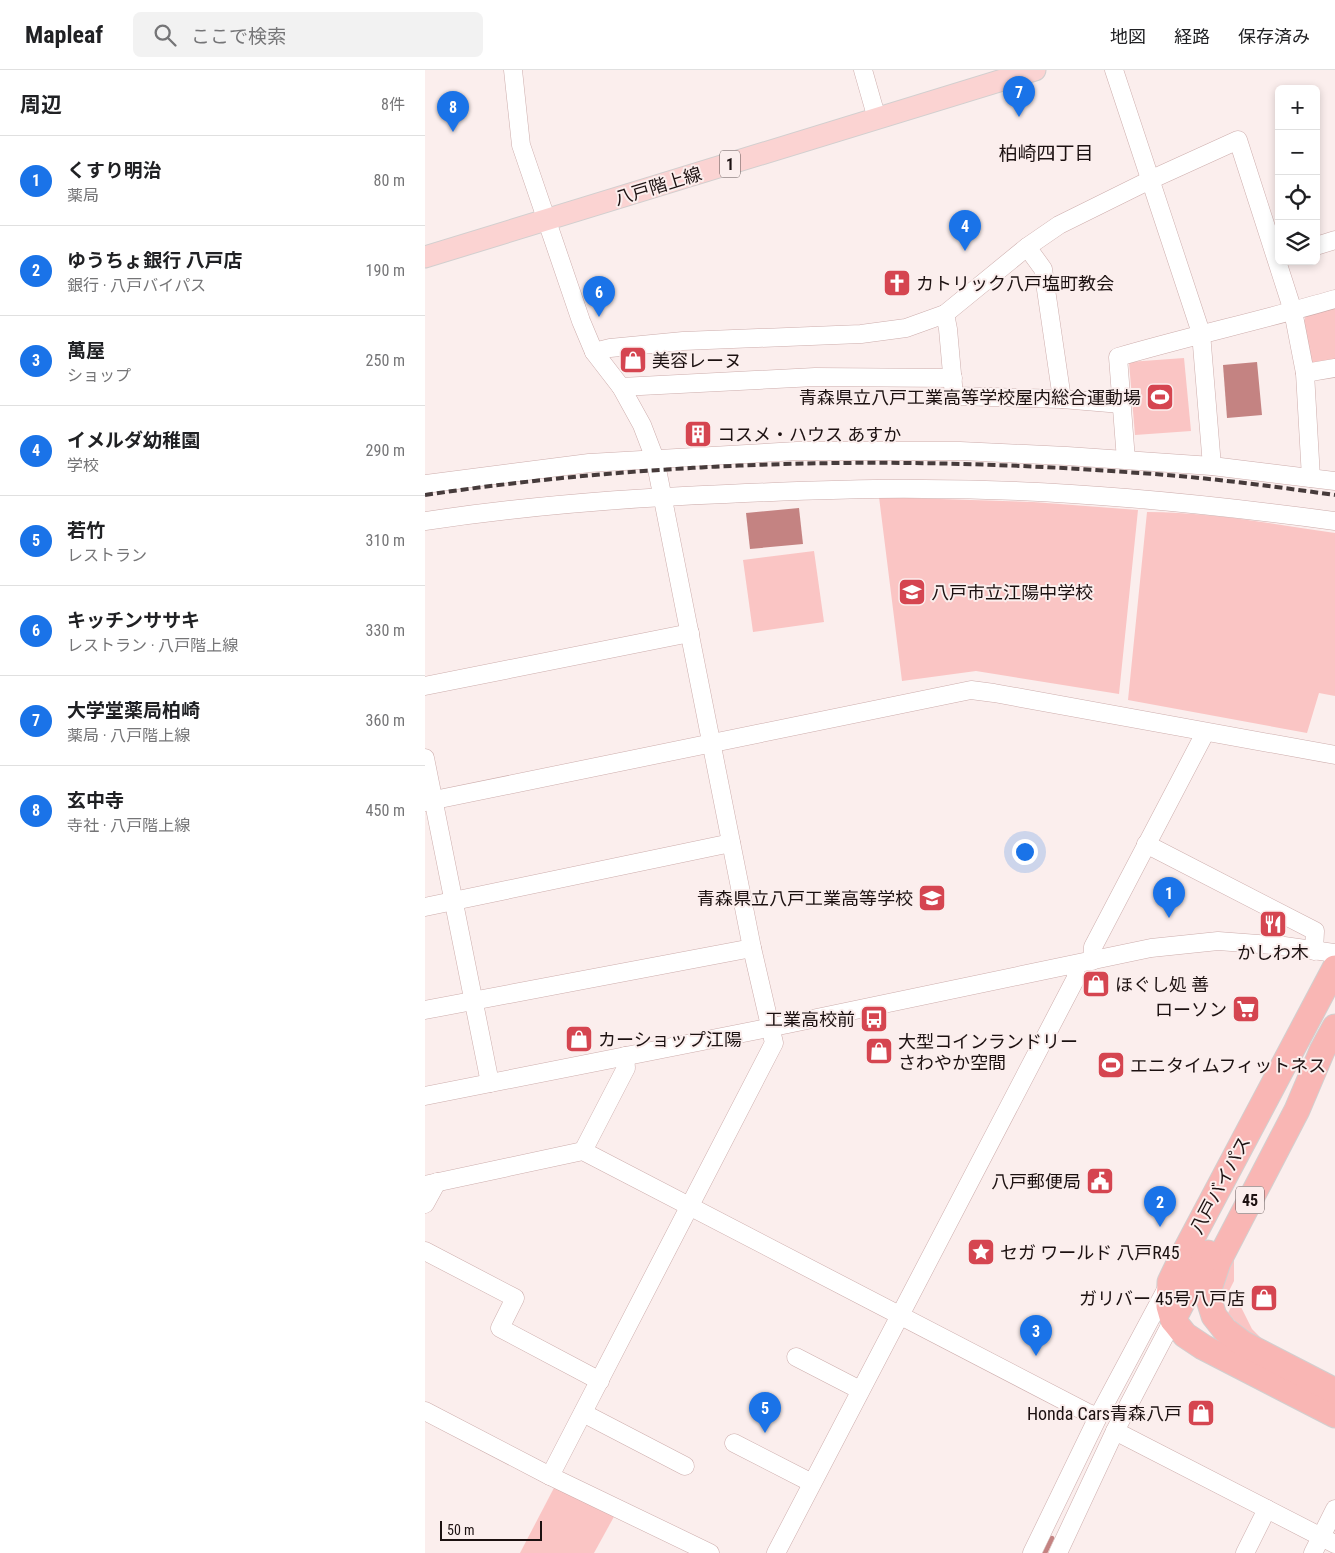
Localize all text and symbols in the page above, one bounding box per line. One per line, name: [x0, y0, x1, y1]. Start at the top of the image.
search box: [133, 12, 483, 57]
text: Mapleaf: [25, 21, 103, 49]
icon: search: [151, 21, 179, 49]
text: ここで検索: [191, 25, 286, 48]
text: 地図: [1110, 26, 1146, 47]
text: 経路: [1174, 26, 1210, 47]
text: 保存済み: [1238, 26, 1310, 47]
pin: 7: [1003, 76, 1035, 117]
map controls: [1275, 85, 1320, 265]
button: +: [1275, 85, 1320, 130]
pin: 8: [437, 91, 469, 132]
text: 周辺: [20, 93, 62, 117]
text: 8件: [381, 95, 405, 114]
button: −: [1275, 130, 1320, 175]
district label: 柏崎四丁目: [998, 142, 1094, 165]
road number: 1: [720, 150, 740, 178]
text: くすり明治: [67, 159, 162, 182]
street label: 八戸階上線: [612, 163, 704, 209]
text: 1: [32, 171, 40, 190]
text: 80 m: [373, 171, 405, 190]
button: locate: [1275, 175, 1320, 220]
text: 薬局: [67, 186, 99, 205]
pin: 4: [949, 210, 981, 251]
button: layers: [1275, 220, 1320, 265]
text: ゆうちょ銀行 八戸店: [67, 249, 242, 272]
text: 2: [32, 261, 40, 280]
text: 190 m: [366, 261, 405, 280]
church icon: カトリック八戸塩町教会: [882, 268, 912, 298]
place label: カトリック八戸塩町教会: [916, 273, 1114, 294]
text: 銀行 · 八戸バイパス: [67, 276, 206, 295]
pin: 6: [583, 276, 615, 317]
text: 萬屋: [67, 339, 105, 362]
shop icon: 美容レーヌ: [618, 345, 648, 375]
place label: 美容レーヌ: [652, 350, 742, 371]
text: 3: [32, 351, 40, 370]
text: 250 m: [366, 351, 405, 370]
text: ショップ: [67, 366, 131, 385]
sports icon: 青森県立八戸工業高等学校屋内総合運動場: [1145, 382, 1175, 412]
place label: 青森県立八戸工業高等学校屋内総合運動場: [799, 387, 1141, 408]
building icon: コスメ・ハウス あすか: [683, 419, 713, 449]
place label: コスメ・ハウス あすか: [717, 424, 901, 445]
text: イメルダ幼稚園: [67, 429, 200, 452]
text: 4: [32, 441, 40, 460]
text: 290 m: [366, 441, 405, 460]
text: 学校: [67, 456, 99, 475]
text: 若竹: [67, 519, 105, 542]
text: 5: [32, 531, 40, 550]
text: 310 m: [366, 531, 405, 550]
text: レストラン: [67, 546, 147, 565]
school or university icon: 八戸市立江陽中学校: [897, 577, 927, 607]
place label: 八戸市立江陽中学校: [931, 582, 1093, 603]
text: キッチンササキ: [67, 609, 200, 632]
text: 6: [32, 621, 40, 640]
text: 330 m: [366, 621, 405, 640]
text: レストラン · 八戸階上線: [67, 636, 238, 655]
text: 大学堂薬局柏崎: [67, 699, 200, 722]
text: 7: [32, 711, 40, 730]
text: 360 m: [366, 711, 405, 730]
text: 薬局 · 八戸階上線: [67, 726, 190, 745]
text: 玄中寺: [67, 789, 124, 812]
text: 8: [32, 801, 40, 820]
text: 450 m: [366, 801, 405, 820]
text: 寺社 · 八戸階上線: [67, 816, 190, 835]
your location: [1012, 839, 1038, 865]
pin: 1: [1153, 877, 1185, 918]
school or university icon: 青森県立八戸工業高等学校: [917, 883, 947, 913]
place label: 青森県立八戸工業高等学校: [697, 888, 913, 909]
restaurant icon: かしわ木: [1258, 909, 1288, 939]
place label: かしわ木: [1237, 942, 1309, 963]
shop icon: ほぐし処 善: [1081, 969, 1111, 999]
place label: ほぐし処 善: [1115, 974, 1209, 995]
supermarket icon: ローソン: [1231, 994, 1261, 1024]
place label: ローソン: [1155, 999, 1227, 1020]
bus stop icon: 工業高校前: [859, 1004, 889, 1034]
place label: 工業高校前: [765, 1009, 855, 1030]
shop icon: カーショップ江陽: [564, 1024, 594, 1054]
place label: カーショップ江陽: [598, 1029, 742, 1050]
place label: 大型コインランドリー さわやか空間: [898, 1031, 1078, 1073]
shop icon: 大型コインランドリー さわやか空間: [864, 1036, 894, 1066]
sports icon: エニタイムフィットネス: [1096, 1050, 1126, 1080]
place label: エニタイムフィットネス: [1130, 1055, 1326, 1076]
street label: 八戸バイパス: [1185, 1133, 1255, 1237]
public building icon: 八戸郵便局: [1085, 1166, 1115, 1196]
place label: 八戸郵便局: [991, 1171, 1081, 1192]
pin: 2: [1144, 1186, 1176, 1227]
road number: 45: [1236, 1186, 1264, 1214]
place icon: セガ ワールド 八戸R45: [966, 1237, 996, 1267]
place label: セガ ワールド 八戸R45: [1000, 1242, 1180, 1263]
shop icon: ガリバー 45号八戸店: [1249, 1283, 1279, 1313]
place label: ガリバー 45号八戸店: [1079, 1288, 1245, 1309]
pin: 3: [1020, 1315, 1052, 1356]
pin: 5: [749, 1392, 781, 1433]
shop icon: Honda Cars青森八戸: [1186, 1398, 1216, 1428]
place label: Honda Cars青森八戸: [1027, 1403, 1182, 1424]
scale bar: [440, 1518, 543, 1541]
text: 50 m: [447, 1522, 475, 1538]

